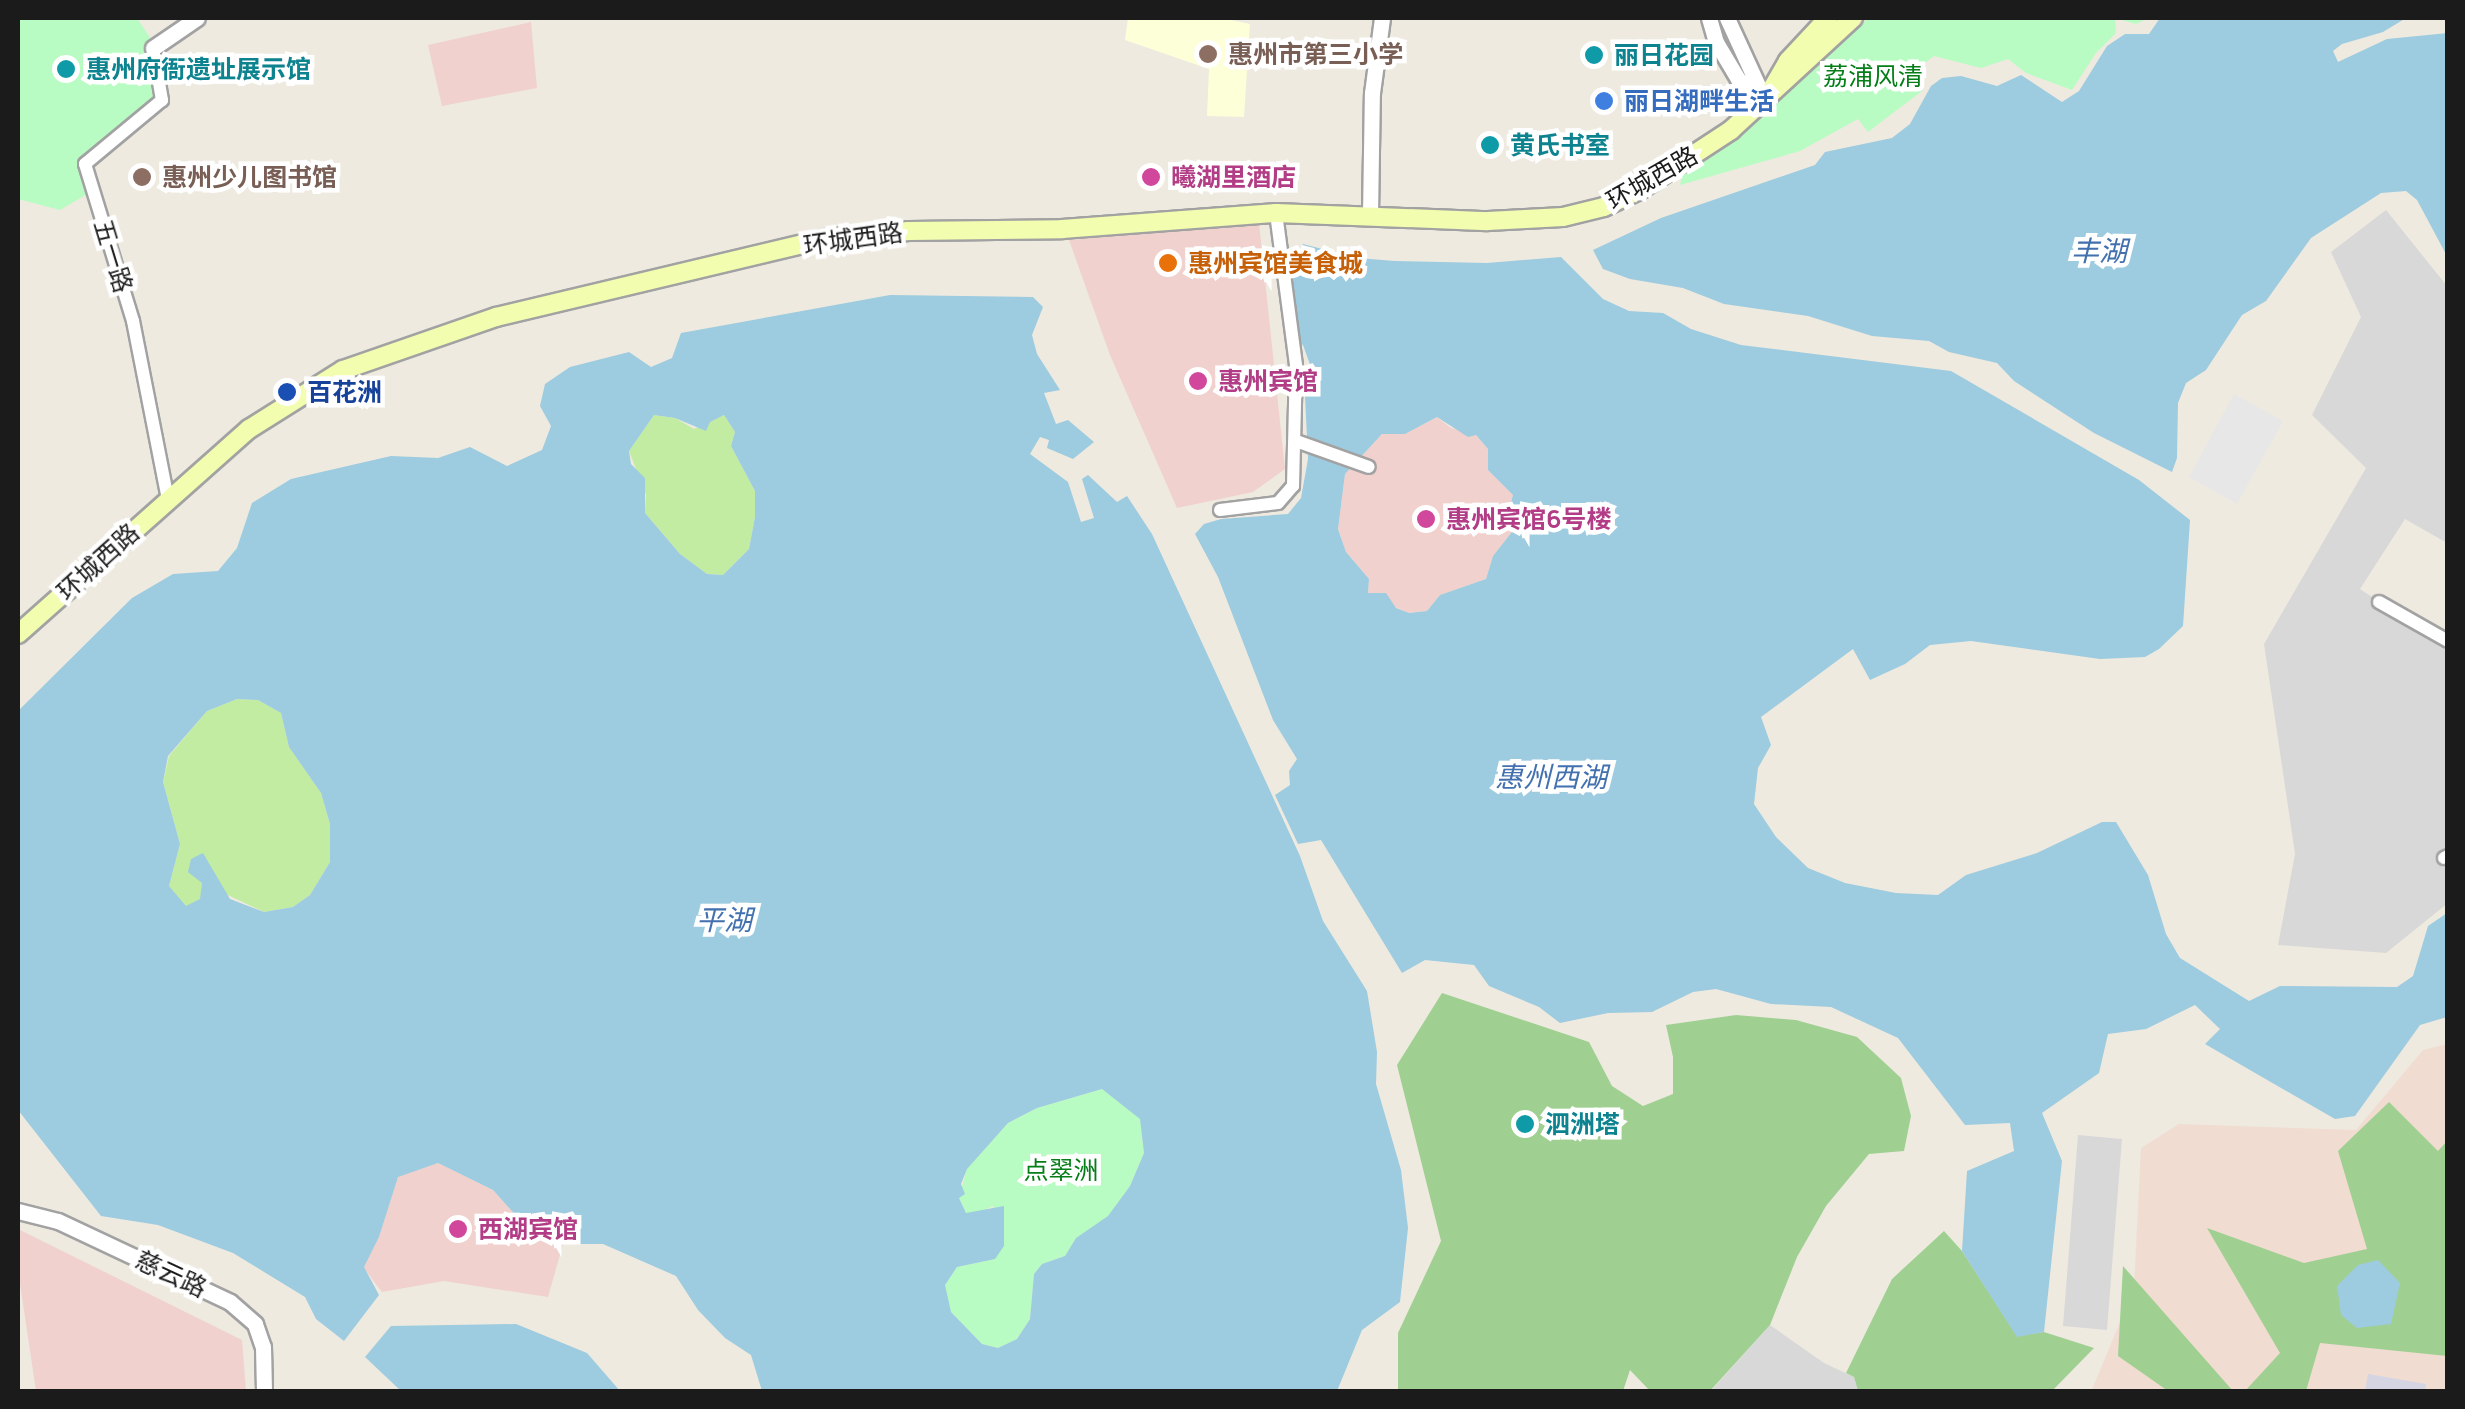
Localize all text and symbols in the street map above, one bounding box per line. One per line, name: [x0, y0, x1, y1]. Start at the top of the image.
place label: 惠州市第三小学: [1228, 39, 1403, 69]
place label: 丽日花园: [1614, 40, 1714, 70]
marker: 惠州市第三小学: [1197, 43, 1219, 65]
marker: 丽日花园: [1583, 44, 1605, 66]
place label: 惠州府衙遗址展示馆: [86, 54, 311, 84]
marker: 惠州府衙遗址展示馆: [55, 58, 77, 80]
park label: 荔浦风清: [1823, 61, 1923, 91]
place label: 丽日湖畔生活: [1624, 86, 1774, 116]
marker: 丽日湖畔生活: [1593, 90, 1615, 112]
place label: 黄氏书室: [1510, 130, 1610, 160]
marker: 黄氏书室: [1479, 134, 1501, 156]
street label: 环城西路: [1601, 140, 1703, 216]
place label: 惠州少儿图书馆: [162, 162, 337, 192]
place label: 曦湖里酒店: [1171, 162, 1296, 192]
marker: 惠州少儿图书馆: [131, 166, 153, 188]
marker: 曦湖里酒店: [1140, 166, 1162, 188]
street label: 五一路: [88, 216, 138, 296]
street label: 环城西路: [801, 217, 905, 261]
water label: 丰湖: [2071, 233, 2127, 267]
place label: 惠州宾馆美食城: [1188, 248, 1363, 278]
marker: 惠州宾馆美食城: [1157, 252, 1179, 274]
place label: 惠州宾馆: [1218, 366, 1318, 396]
marker: 惠州宾馆: [1187, 370, 1209, 392]
place label: 百花洲: [307, 377, 382, 407]
marker: 百花洲: [276, 381, 298, 403]
place label: 惠州宾馆6号楼: [1446, 504, 1612, 534]
marker: 惠州宾馆6号楼: [1415, 508, 1437, 530]
street label: 环城西路: [51, 517, 145, 607]
water label: 惠州西湖: [1495, 759, 1607, 793]
water label: 平湖: [696, 902, 752, 936]
place label: 泗洲塔: [1545, 1109, 1620, 1139]
marker: 泗洲塔: [1514, 1113, 1536, 1135]
park label: 点翠洲: [1024, 1155, 1098, 1185]
place label: 西湖宾馆: [478, 1214, 578, 1244]
marker: 西湖宾馆: [447, 1218, 469, 1240]
street label: 慈云路: [131, 1245, 211, 1303]

